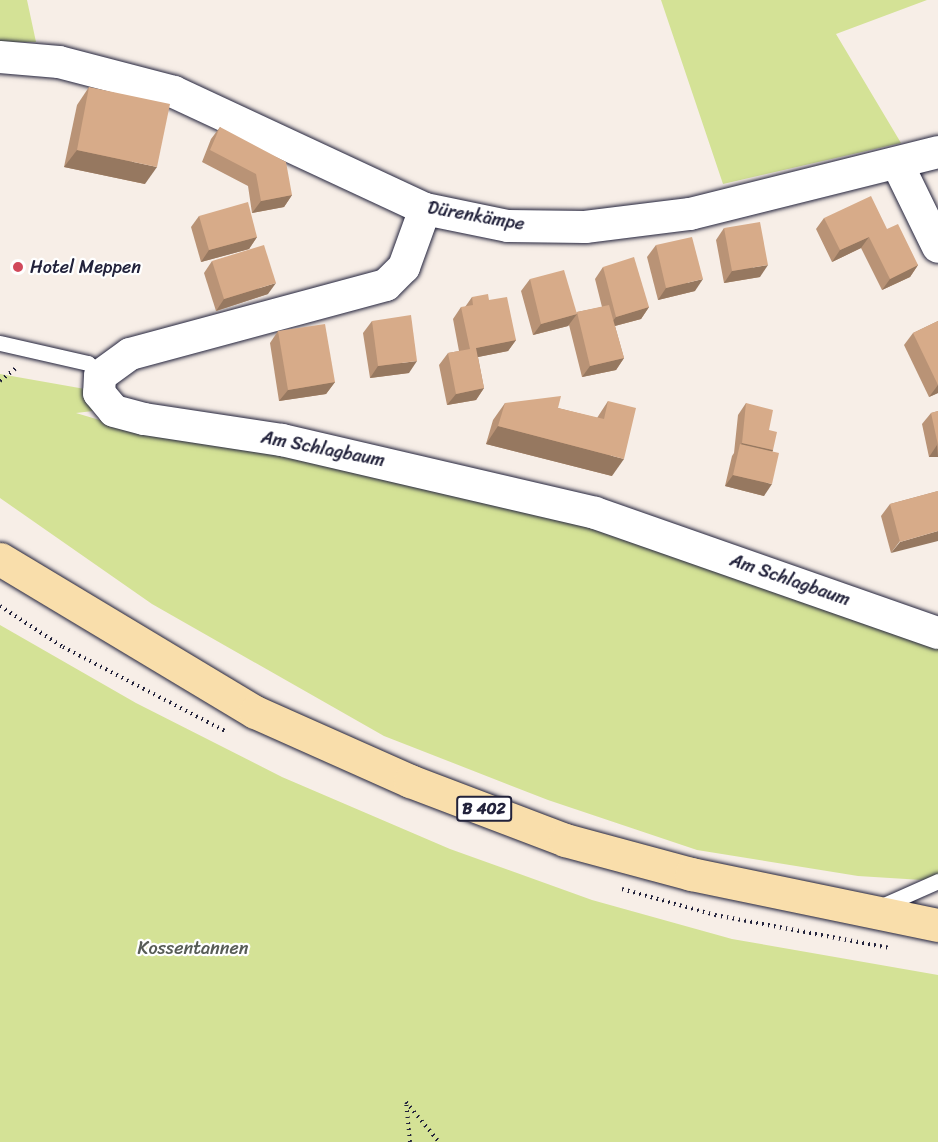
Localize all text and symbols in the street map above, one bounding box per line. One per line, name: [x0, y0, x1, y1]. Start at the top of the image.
street label: Dürenkämpe: [426, 197, 526, 235]
place label: Hotel Meppen: [30, 256, 141, 278]
marker: Hotel Meppen: [11, 260, 25, 274]
street label: Am Schlagbaum: [259, 426, 387, 472]
street label: Am Schlagbaum: [727, 549, 853, 611]
road number: B 402: [456, 796, 512, 822]
park label: Kossentannen: [137, 937, 249, 959]

